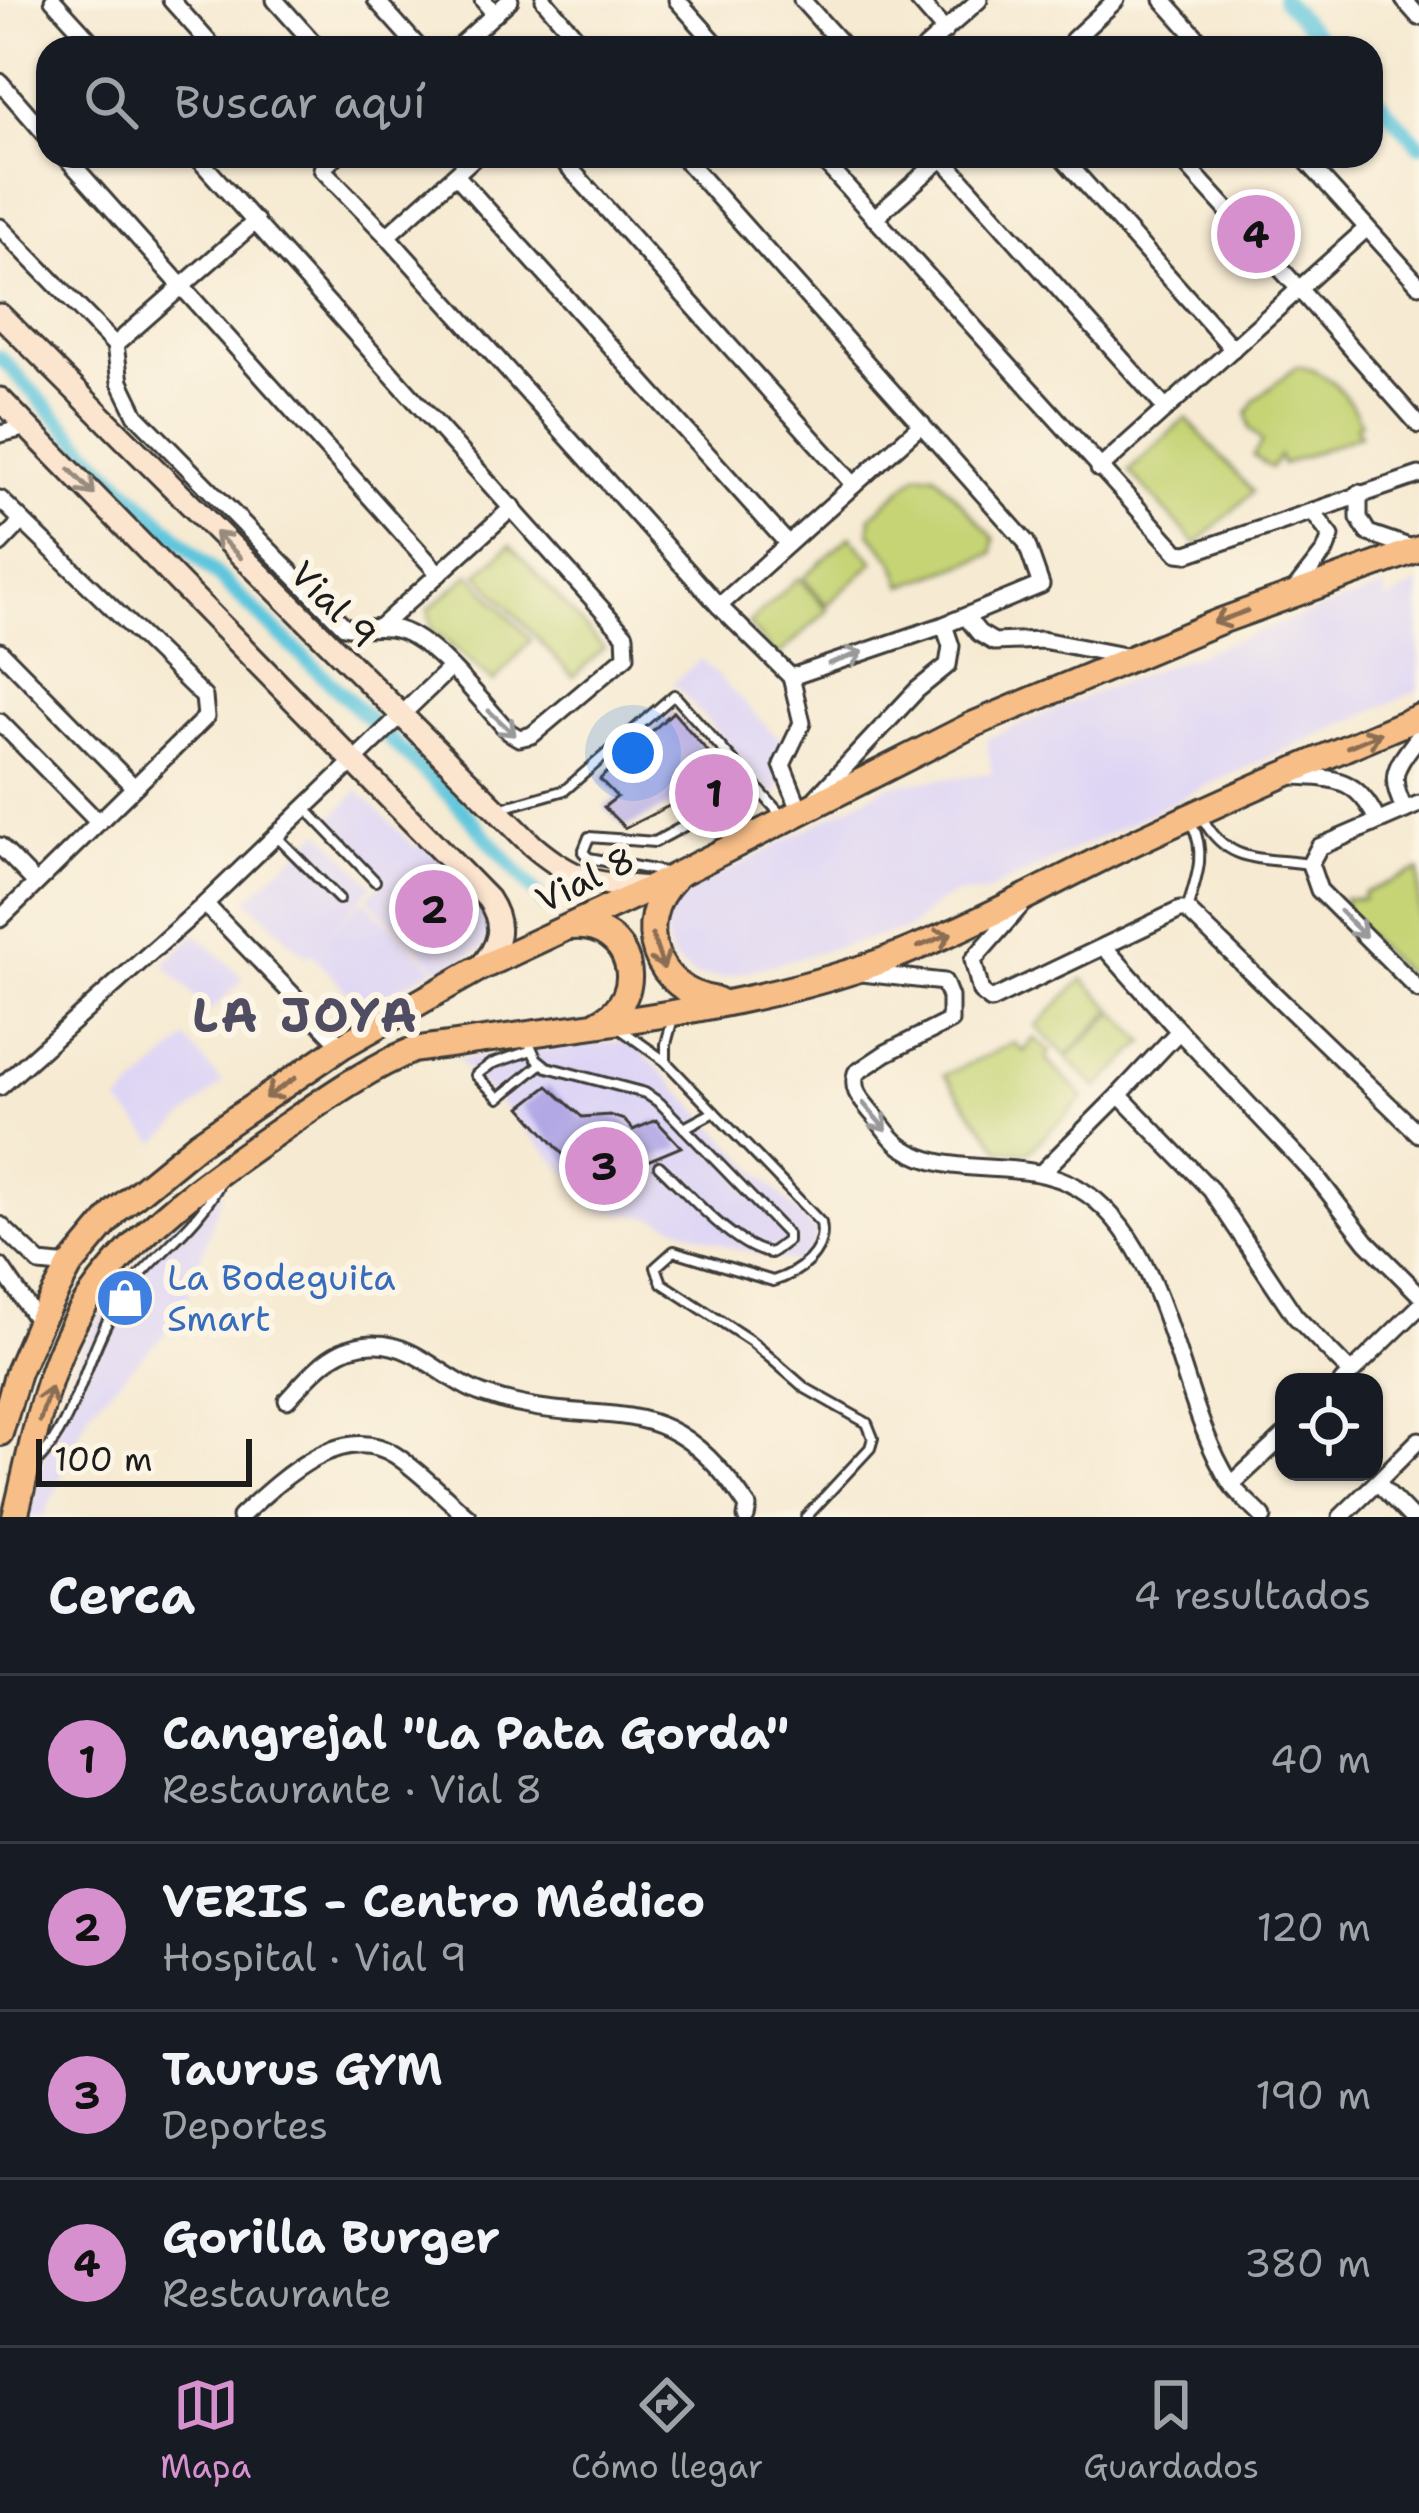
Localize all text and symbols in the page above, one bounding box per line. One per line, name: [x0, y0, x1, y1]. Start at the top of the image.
search box: [36, 36, 1383, 168]
icon: search: [78, 69, 144, 135]
text: Buscar aquí: [174, 72, 426, 132]
pin: 4: [1217, 189, 1295, 279]
one-way arrow: [67, 467, 95, 496]
one-way arrow: [214, 531, 244, 561]
street label: Vial 9: [279, 550, 388, 659]
one-way arrow: [1212, 608, 1249, 630]
one-way arrow: [826, 646, 864, 668]
one-way arrow: [487, 709, 517, 736]
your location: [603, 723, 663, 783]
one-way arrow: [1345, 728, 1382, 749]
pin: 1: [675, 748, 753, 838]
street label: Vial 8: [527, 834, 643, 924]
pin: 2: [395, 864, 473, 954]
one-way arrow: [1338, 909, 1367, 938]
one-way arrow: [915, 928, 952, 950]
one-way arrow: [649, 932, 670, 969]
district label: LA JOYA: [192, 983, 420, 1047]
one-way arrow: [264, 1075, 297, 1100]
one-way arrow: [861, 1101, 889, 1132]
pin: 3: [565, 1121, 643, 1211]
place label: La Bodeguita Smart: [167, 1253, 396, 1343]
shop icon: La Bodeguita Smart: [94, 1267, 156, 1329]
map controls: [1275, 1373, 1383, 1481]
button: locate: [1275, 1373, 1383, 1481]
one-way arrow: [35, 1386, 57, 1424]
scale bar: [36, 1433, 252, 1486]
text: 100 m: [54, 1437, 153, 1482]
text: Cerca: [48, 1561, 195, 1629]
text: 4 resultados: [1133, 1569, 1371, 1621]
text: Cangrejal "La Pata Gorda": [162, 1703, 789, 1763]
text: 1: [78, 1733, 96, 1785]
text: 40 m: [1270, 1733, 1371, 1785]
text: Restaurante · Vial 8: [162, 1763, 543, 1815]
text: VERIS - Centro Médico: [162, 1871, 705, 1931]
text: 2: [73, 1901, 101, 1953]
text: 120 m: [1256, 1901, 1371, 1953]
text: Hospital · Vial 9: [162, 1931, 467, 1983]
text: Taurus GYM: [162, 2039, 442, 2099]
text: 3: [73, 2069, 101, 2121]
text: 190 m: [1255, 2069, 1371, 2121]
text: Deportes: [162, 2099, 328, 2151]
text: Gorilla Burger: [162, 2207, 500, 2267]
text: 4: [73, 2237, 101, 2289]
text: 380 m: [1244, 2237, 1371, 2289]
text: Restaurante: [162, 2267, 392, 2319]
tab: Mapa: [160, 2372, 251, 2489]
tab: Cómo llegar: [571, 2372, 763, 2489]
tab: Guardados: [1083, 2372, 1259, 2489]

